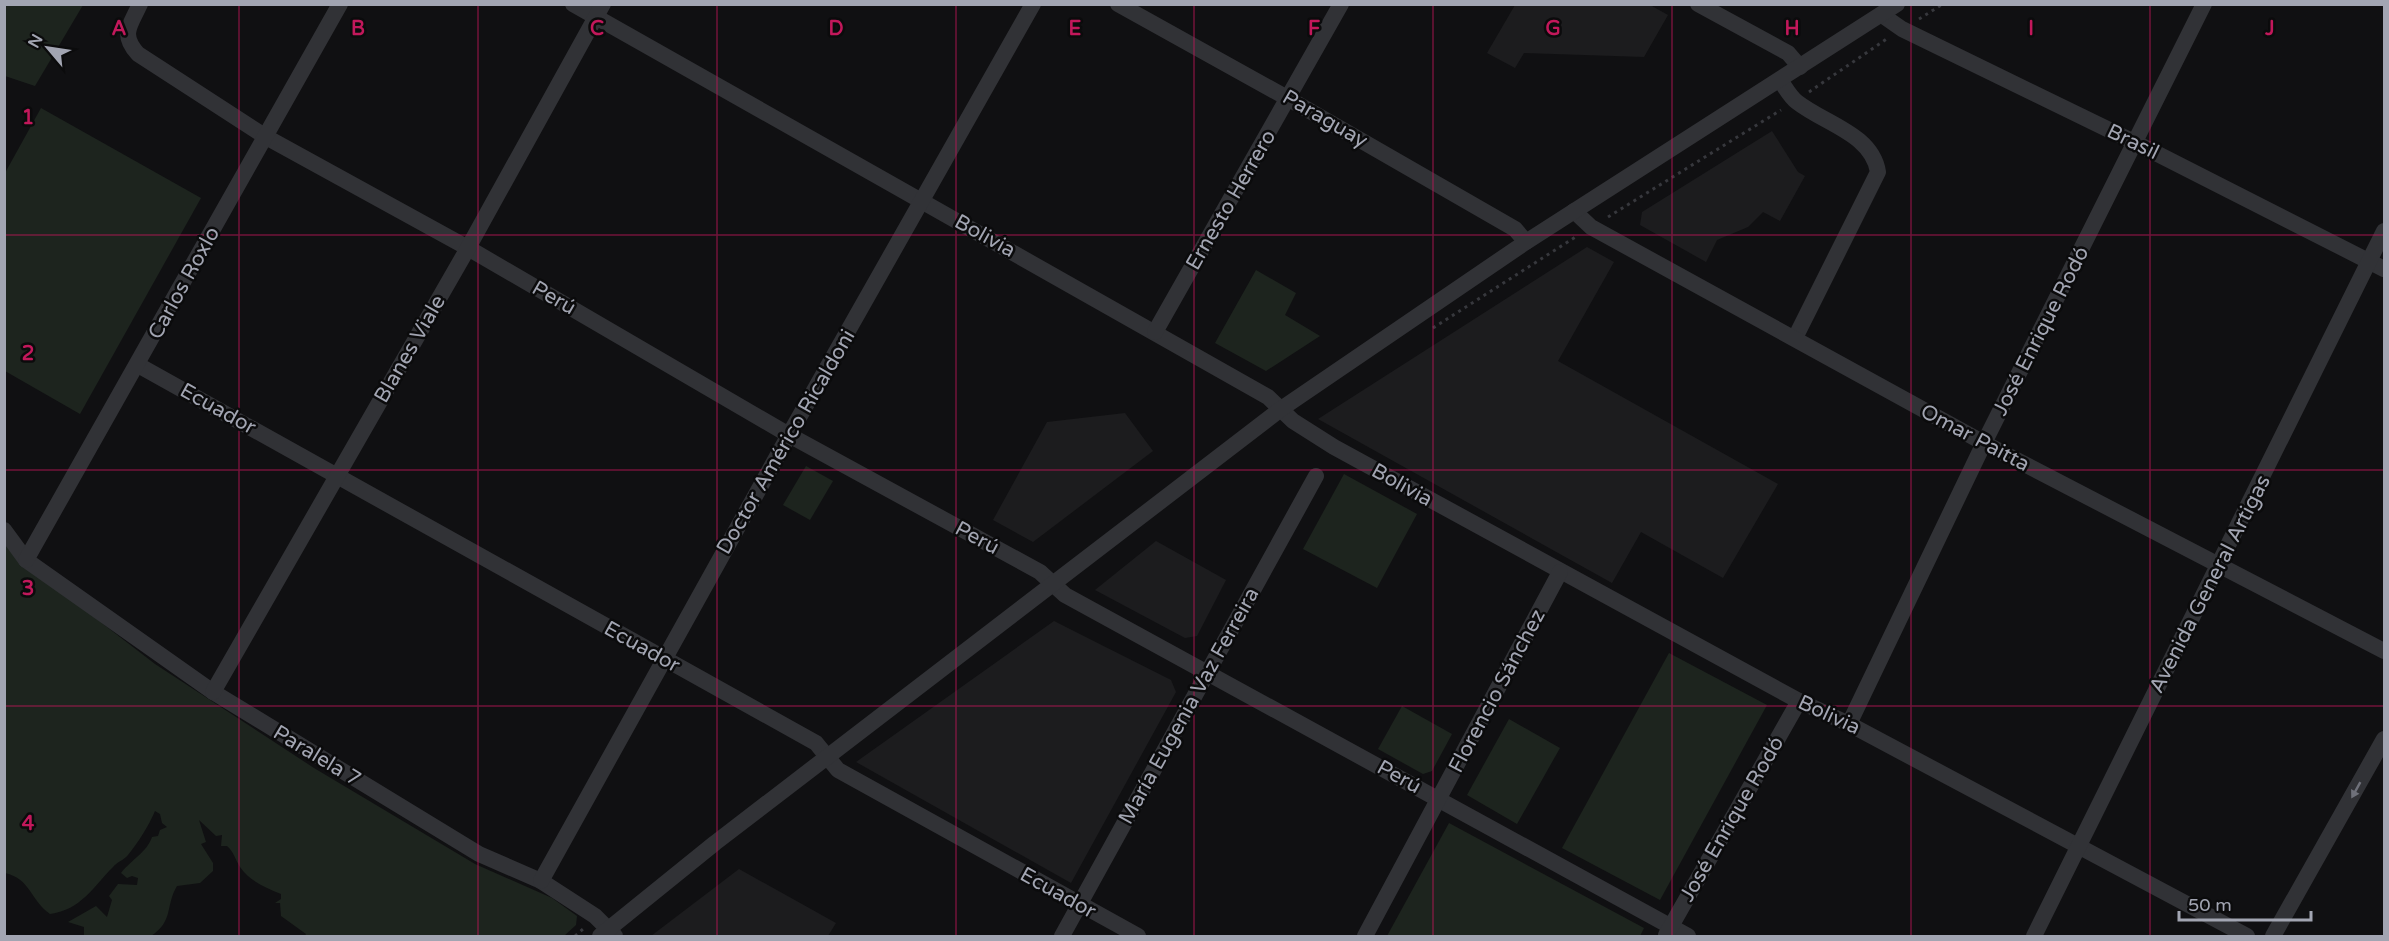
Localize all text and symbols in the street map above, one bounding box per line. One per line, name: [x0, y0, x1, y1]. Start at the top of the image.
text: A: [112, 17, 127, 41]
text: B: [351, 17, 365, 41]
text: C: [590, 17, 604, 41]
text: D: [828, 17, 844, 41]
text: E: [1069, 17, 1082, 41]
text: F: [1308, 17, 1320, 41]
text: G: [1545, 17, 1561, 41]
text: H: [1784, 17, 1800, 41]
text: I: [2028, 17, 2034, 41]
text: J: [2264, 17, 2275, 41]
north arrow: [18, 18, 78, 78]
text: N: [24, 31, 48, 52]
street label: Paraguay: [1278, 85, 1372, 153]
text: 1: [22, 106, 34, 130]
street label: Brasil: [2103, 119, 2163, 165]
street label: Ernesto Herrero: [1181, 125, 1281, 275]
street label: Bolivia: [950, 209, 1020, 263]
street label: Carlos Roxlo: [143, 222, 225, 344]
street label: José Enrique Rodó: [1988, 242, 2094, 420]
street label: Perú: [528, 276, 580, 320]
street label: Blanes Viale: [369, 291, 451, 407]
street label: Doctor Américo Ricaldoni: [711, 325, 861, 559]
text: 2: [22, 342, 34, 366]
street label: Ecuador: [176, 378, 260, 440]
street label: Omar Paitta: [1916, 399, 2034, 477]
street label: Bolivia: [1367, 458, 1437, 512]
street label: Avenida General Artigas: [2144, 471, 2276, 697]
street label: Perú: [951, 516, 1003, 560]
text: 3: [22, 577, 34, 601]
street label: María Eugenia Vaz Ferreira: [1113, 583, 1265, 829]
street label: Florencio Sánchez: [1443, 605, 1551, 777]
street label: Ecuador: [600, 616, 684, 678]
street label: Bolivia: [1794, 690, 1864, 740]
street label: Paralela 7: [269, 720, 365, 792]
street label: José Enrique Rodó: [1675, 732, 1789, 906]
street label: Perú: [1373, 755, 1425, 799]
one-way arrow: [2351, 782, 2361, 799]
text: 4: [22, 812, 35, 836]
street label: Ecuador: [1016, 862, 1100, 924]
scale bar: [2179, 884, 2311, 922]
text: 50 m: [2188, 894, 2232, 916]

